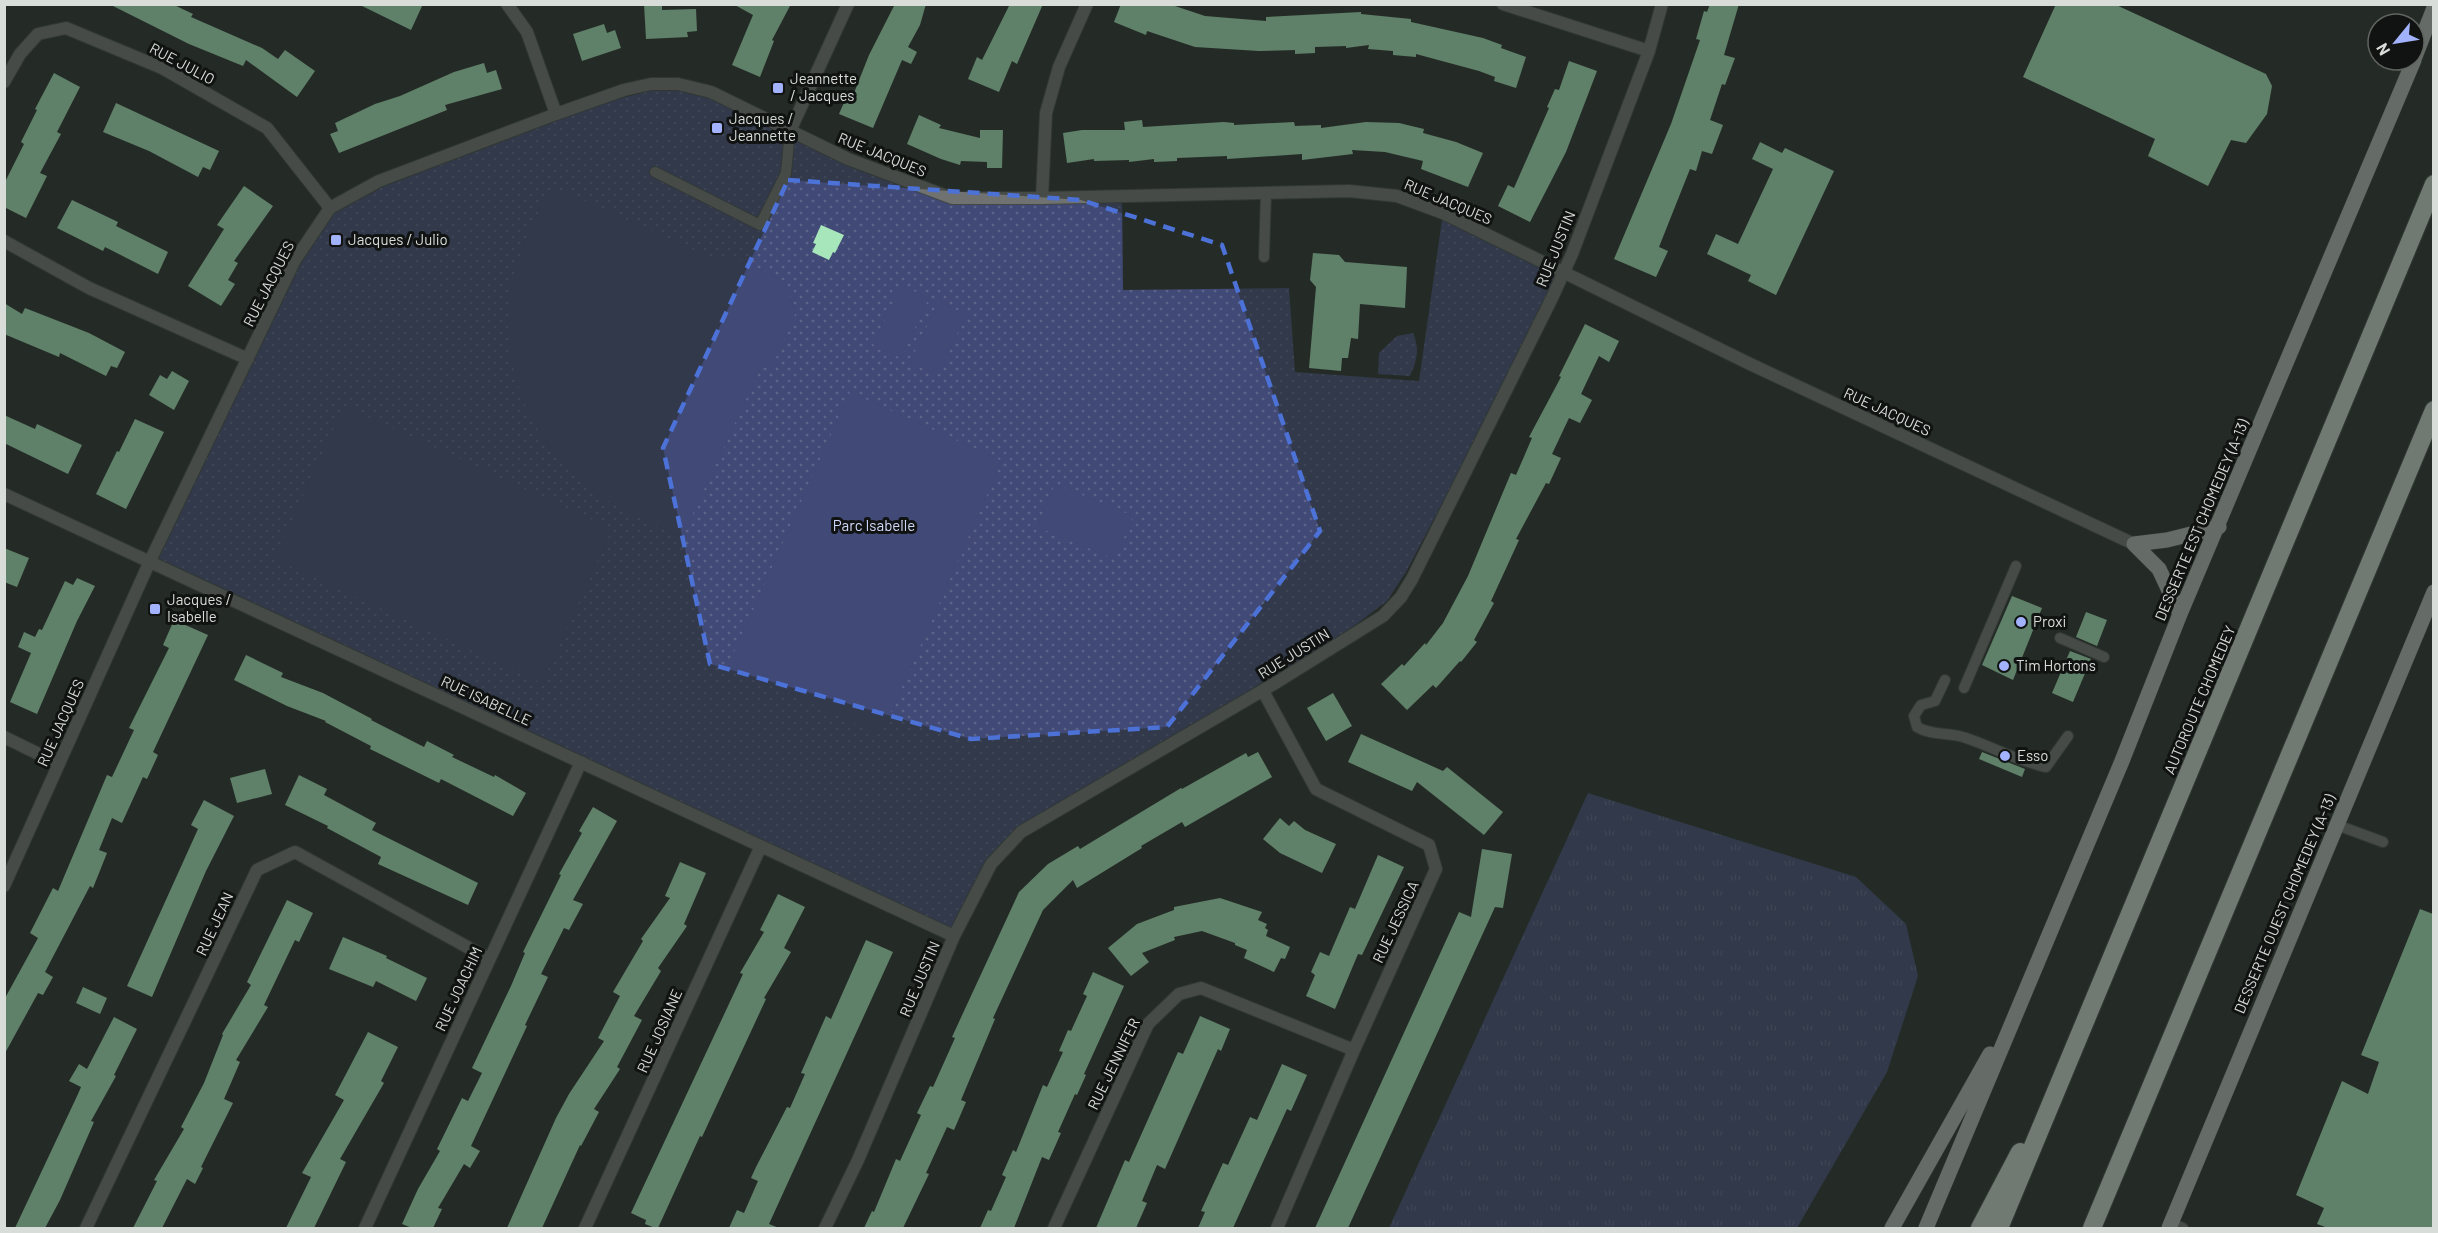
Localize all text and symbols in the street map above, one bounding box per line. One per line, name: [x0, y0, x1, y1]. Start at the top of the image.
north arrow: [2366, 12, 2426, 72]
street label: RUE JULIO: [147, 38, 218, 88]
text: N: [2372, 40, 2393, 59]
place label: Jeannette / Jacques: [790, 69, 857, 104]
marker: Jeannette / Jacques: [771, 81, 785, 95]
place label: Jacques / Jeannette: [729, 109, 796, 144]
marker: Jacques / Jeannette: [710, 121, 724, 135]
street label: RUE JACQUES: [836, 128, 929, 180]
street label: RUE JACQUES: [1402, 174, 1495, 228]
street label: RUE JUSTIN: [1532, 208, 1578, 289]
place label: Jacques / Julio: [348, 230, 448, 248]
marker: Jacques / Julio: [329, 233, 343, 247]
street label: RUE JACQUES: [239, 238, 297, 329]
street label: RUE JACQUES: [1841, 383, 1934, 439]
street label: DESSERTE EST CHOMEDEY (A-13): [2150, 416, 2252, 623]
park label: Parc Isabelle: [833, 516, 915, 534]
place label: Jacques / Isabelle: [167, 590, 232, 625]
marker: Jacques / Isabelle: [148, 602, 162, 616]
place label: Proxi: [2033, 612, 2066, 630]
marker: Proxi: [2014, 615, 2028, 629]
street label: AUTOROUTE CHOMEDEY: [2160, 623, 2239, 777]
street label: RUE JUSTIN: [1255, 624, 1332, 682]
place label: Tim Hortons: [2016, 656, 2096, 674]
marker: Tim Hortons: [1997, 659, 2011, 673]
street label: RUE ISABELLE: [439, 671, 534, 729]
street label: RUE JACQUES: [33, 676, 87, 769]
place label: Esso: [2017, 746, 2048, 764]
marker: Esso: [1998, 749, 2012, 763]
street label: DESSERTE OUEST CHOMEDEY (A-13): [2230, 791, 2339, 1016]
street label: RUE JESSICA: [1368, 878, 1422, 965]
street label: RUE JEAN: [192, 889, 237, 958]
street label: RUE JUSTIN: [895, 938, 943, 1019]
street label: RUE JOACHIM: [431, 943, 486, 1034]
street label: RUE JOSIANE: [633, 986, 686, 1075]
street label: RUE JENNIFER: [1083, 1015, 1143, 1112]

